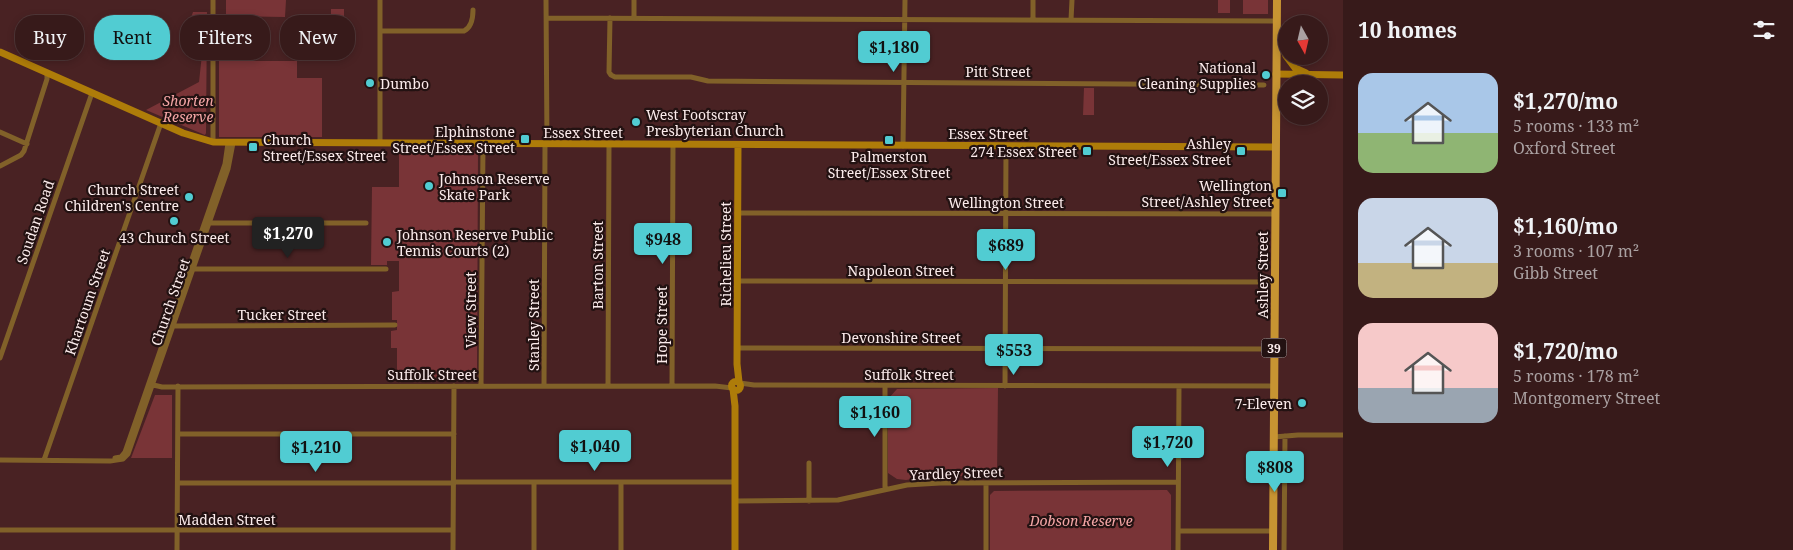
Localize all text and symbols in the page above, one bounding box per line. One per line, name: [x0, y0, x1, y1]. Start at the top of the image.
chip: Buy: [15, 15, 84, 60]
chip: Rent: [94, 15, 170, 60]
chip: Filters: [180, 15, 270, 60]
chip: New: [280, 15, 355, 60]
north arrow: [1278, 15, 1328, 65]
map controls: [1278, 15, 1328, 125]
text: 10 homes: [1358, 16, 1457, 44]
icon: filters: [1750, 16, 1778, 44]
pin: $1,180: [853, 30, 935, 73]
text: $1,180: [869, 36, 919, 58]
place label: National Cleaning Supplies: [1138, 58, 1257, 93]
street label: Pitt Street: [965, 62, 1031, 81]
marker: National Cleaning Supplies: [1260, 69, 1272, 81]
place label: Dumbo: [380, 74, 429, 93]
button: layers: [1278, 75, 1328, 125]
marker: Dumbo: [364, 77, 376, 89]
text: $1,270/mo: [1513, 87, 1618, 115]
park label: Shorten Reserve: [162, 91, 214, 126]
icon: home: [1398, 93, 1458, 153]
place label: West Footscray Presbyterian Church: [646, 105, 784, 140]
text: 5 rooms · 133 m²: [1513, 115, 1639, 137]
marker: West Footscray Presbyterian Church: [630, 116, 642, 128]
place label: Elphinstone Street/Essex Street: [392, 122, 515, 157]
street label: Essex Street: [543, 123, 623, 142]
street label: Essex Street: [948, 124, 1028, 143]
place label: Church Street/Essex Street: [263, 130, 386, 165]
marker: Elphinstone Street/Essex Street: [519, 133, 531, 145]
marker: Palmerston Street/Essex Street: [883, 134, 895, 146]
place label: Ashley Street/Essex Street: [1108, 134, 1231, 169]
text: Oxford Street: [1513, 137, 1615, 159]
marker: Church Street/Essex Street: [247, 141, 259, 153]
place label: 274 Essex Street: [970, 142, 1077, 161]
marker: 274 Essex Street: [1081, 145, 1093, 157]
marker: Ashley Street/Essex Street: [1235, 145, 1247, 157]
place label: Palmerston Street/Essex Street: [828, 147, 950, 182]
place label: Johnson Reserve Skate Park: [438, 169, 550, 204]
place label: Wellington Street/Ashley Street: [1141, 176, 1272, 211]
street label: Soudan Road: [12, 177, 58, 266]
place label: Church Street Children's Centre: [64, 180, 179, 215]
marker: Johnson Reserve Skate Park: [423, 180, 435, 192]
marker: Wellington Street/Ashley Street: [1276, 187, 1288, 199]
marker: Church Street Children's Centre: [183, 191, 195, 203]
street label: Wellington Street: [948, 193, 1064, 212]
street label: Richelieu Street: [716, 202, 735, 306]
text: $1,160/mo: [1513, 212, 1618, 240]
marker: 43 Church Street: [168, 215, 180, 227]
pin: $1,270: [247, 216, 329, 259]
icon: home: [1398, 218, 1458, 278]
street label: Barton Street: [588, 221, 607, 309]
text: $1,270: [263, 222, 313, 244]
pin: $948: [633, 222, 693, 265]
place label: Johnson Reserve Public Tennis Courts (2): [396, 225, 553, 260]
place label: 43 Church Street: [119, 228, 229, 247]
text: $948: [645, 228, 681, 250]
pin: $689: [976, 228, 1036, 271]
street label: Ashley Street: [1253, 231, 1272, 319]
text: $689: [988, 234, 1024, 256]
marker: Johnson Reserve Public Tennis Courts (2): [381, 236, 393, 248]
text: 3 rooms · 107 m²: [1513, 240, 1639, 262]
street label: Khartoum Street: [60, 246, 114, 358]
street label: Church Street: [146, 256, 194, 348]
street label: Napoleon Street: [848, 261, 954, 280]
text: Gibb Street: [1513, 262, 1598, 284]
street label: View Street: [461, 272, 480, 348]
street label: Stanley Street: [524, 279, 543, 371]
street label: Hope Street: [652, 286, 671, 364]
street label: Tucker Street: [237, 305, 327, 324]
street label: Devonshire Street: [841, 328, 961, 347]
pin: $553: [984, 334, 1044, 376]
text: $1,720/mo: [1513, 337, 1618, 365]
road number: 39: [1262, 338, 1286, 358]
text: $553: [996, 339, 1032, 361]
icon: home: [1398, 343, 1458, 403]
street label: Suffolk Street: [387, 365, 477, 384]
street label: Suffolk Street: [864, 365, 954, 384]
text: 5 rooms · 178 m²: [1513, 365, 1639, 387]
text: Montgomery Street: [1513, 387, 1660, 409]
place label: 7-Eleven: [1235, 394, 1292, 413]
pin: $1,160: [834, 396, 916, 438]
marker: 7-Eleven: [1296, 397, 1308, 409]
text: $1,160: [850, 401, 900, 423]
pin: $1,720: [1127, 426, 1209, 468]
pin: $1,210: [275, 430, 357, 473]
pin: $1,040: [554, 430, 636, 472]
text: $1,720: [1143, 431, 1193, 453]
text: $1,040: [570, 435, 620, 457]
text: $1,210: [291, 436, 341, 458]
pin: $808: [1245, 450, 1305, 493]
text: $808: [1257, 456, 1293, 478]
street label: Yardley Street: [908, 462, 1003, 484]
street label: Madden Street: [178, 510, 276, 529]
park label: Dobson Reserve: [1028, 511, 1133, 530]

